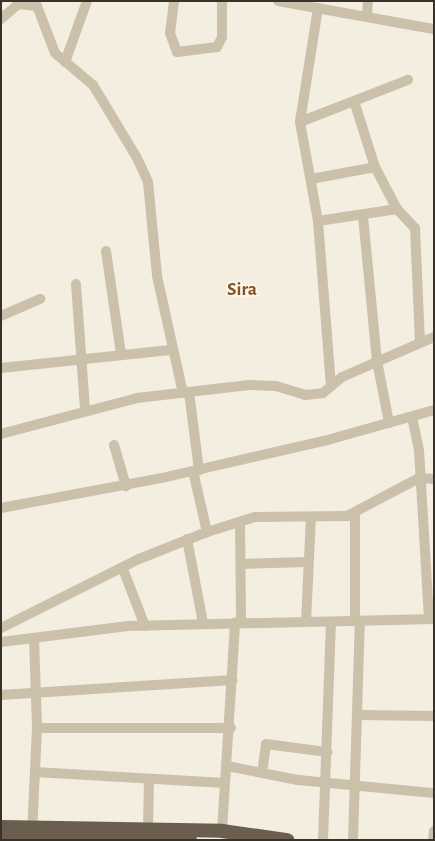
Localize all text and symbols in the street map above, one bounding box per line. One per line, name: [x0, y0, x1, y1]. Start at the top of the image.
district label: Sira: [227, 279, 257, 301]

